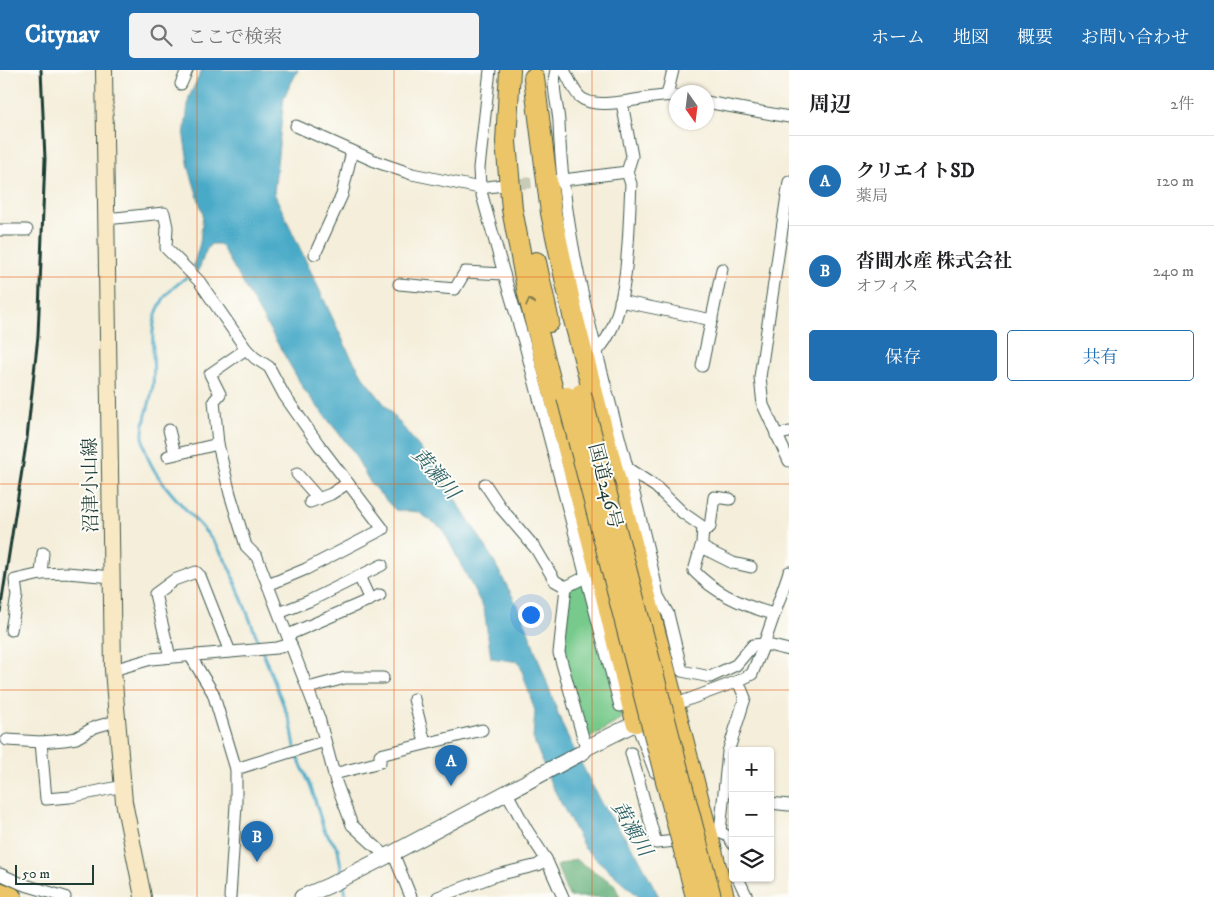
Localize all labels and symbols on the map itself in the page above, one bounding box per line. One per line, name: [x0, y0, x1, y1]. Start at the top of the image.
north arrow: [669, 85, 714, 130]
one-way arrow: [525, 298, 535, 306]
street label: 沼津小山線: [79, 437, 103, 533]
street label: 国道246号: [583, 441, 627, 531]
water label: 黄瀬川: [406, 443, 465, 506]
your location: [518, 602, 544, 628]
pin: A: [435, 745, 467, 786]
water label: 黄瀬川: [605, 797, 658, 863]
pin: B: [241, 821, 273, 862]
scale bar: [15, 862, 94, 885]

